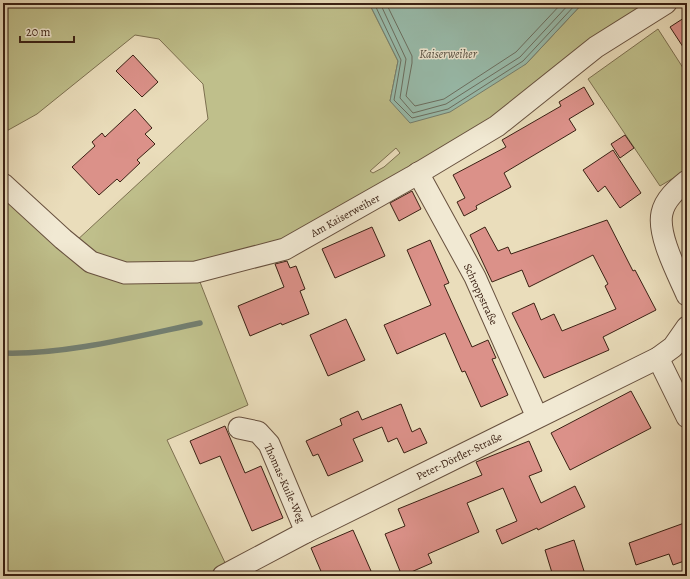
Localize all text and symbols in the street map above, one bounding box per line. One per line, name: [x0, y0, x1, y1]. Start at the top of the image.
scale bar: [20, 18, 74, 44]
text: 20 m: [26, 24, 50, 40]
water label: Kaiserweiher: [419, 46, 478, 62]
street label: Am Kaiserweiher: [307, 190, 383, 241]
street label: Schroppstraße: [460, 261, 501, 327]
street label: Peter-Dörfler-Straße: [414, 429, 505, 484]
street label: Thomas-Kuile-Weg: [260, 441, 309, 526]

